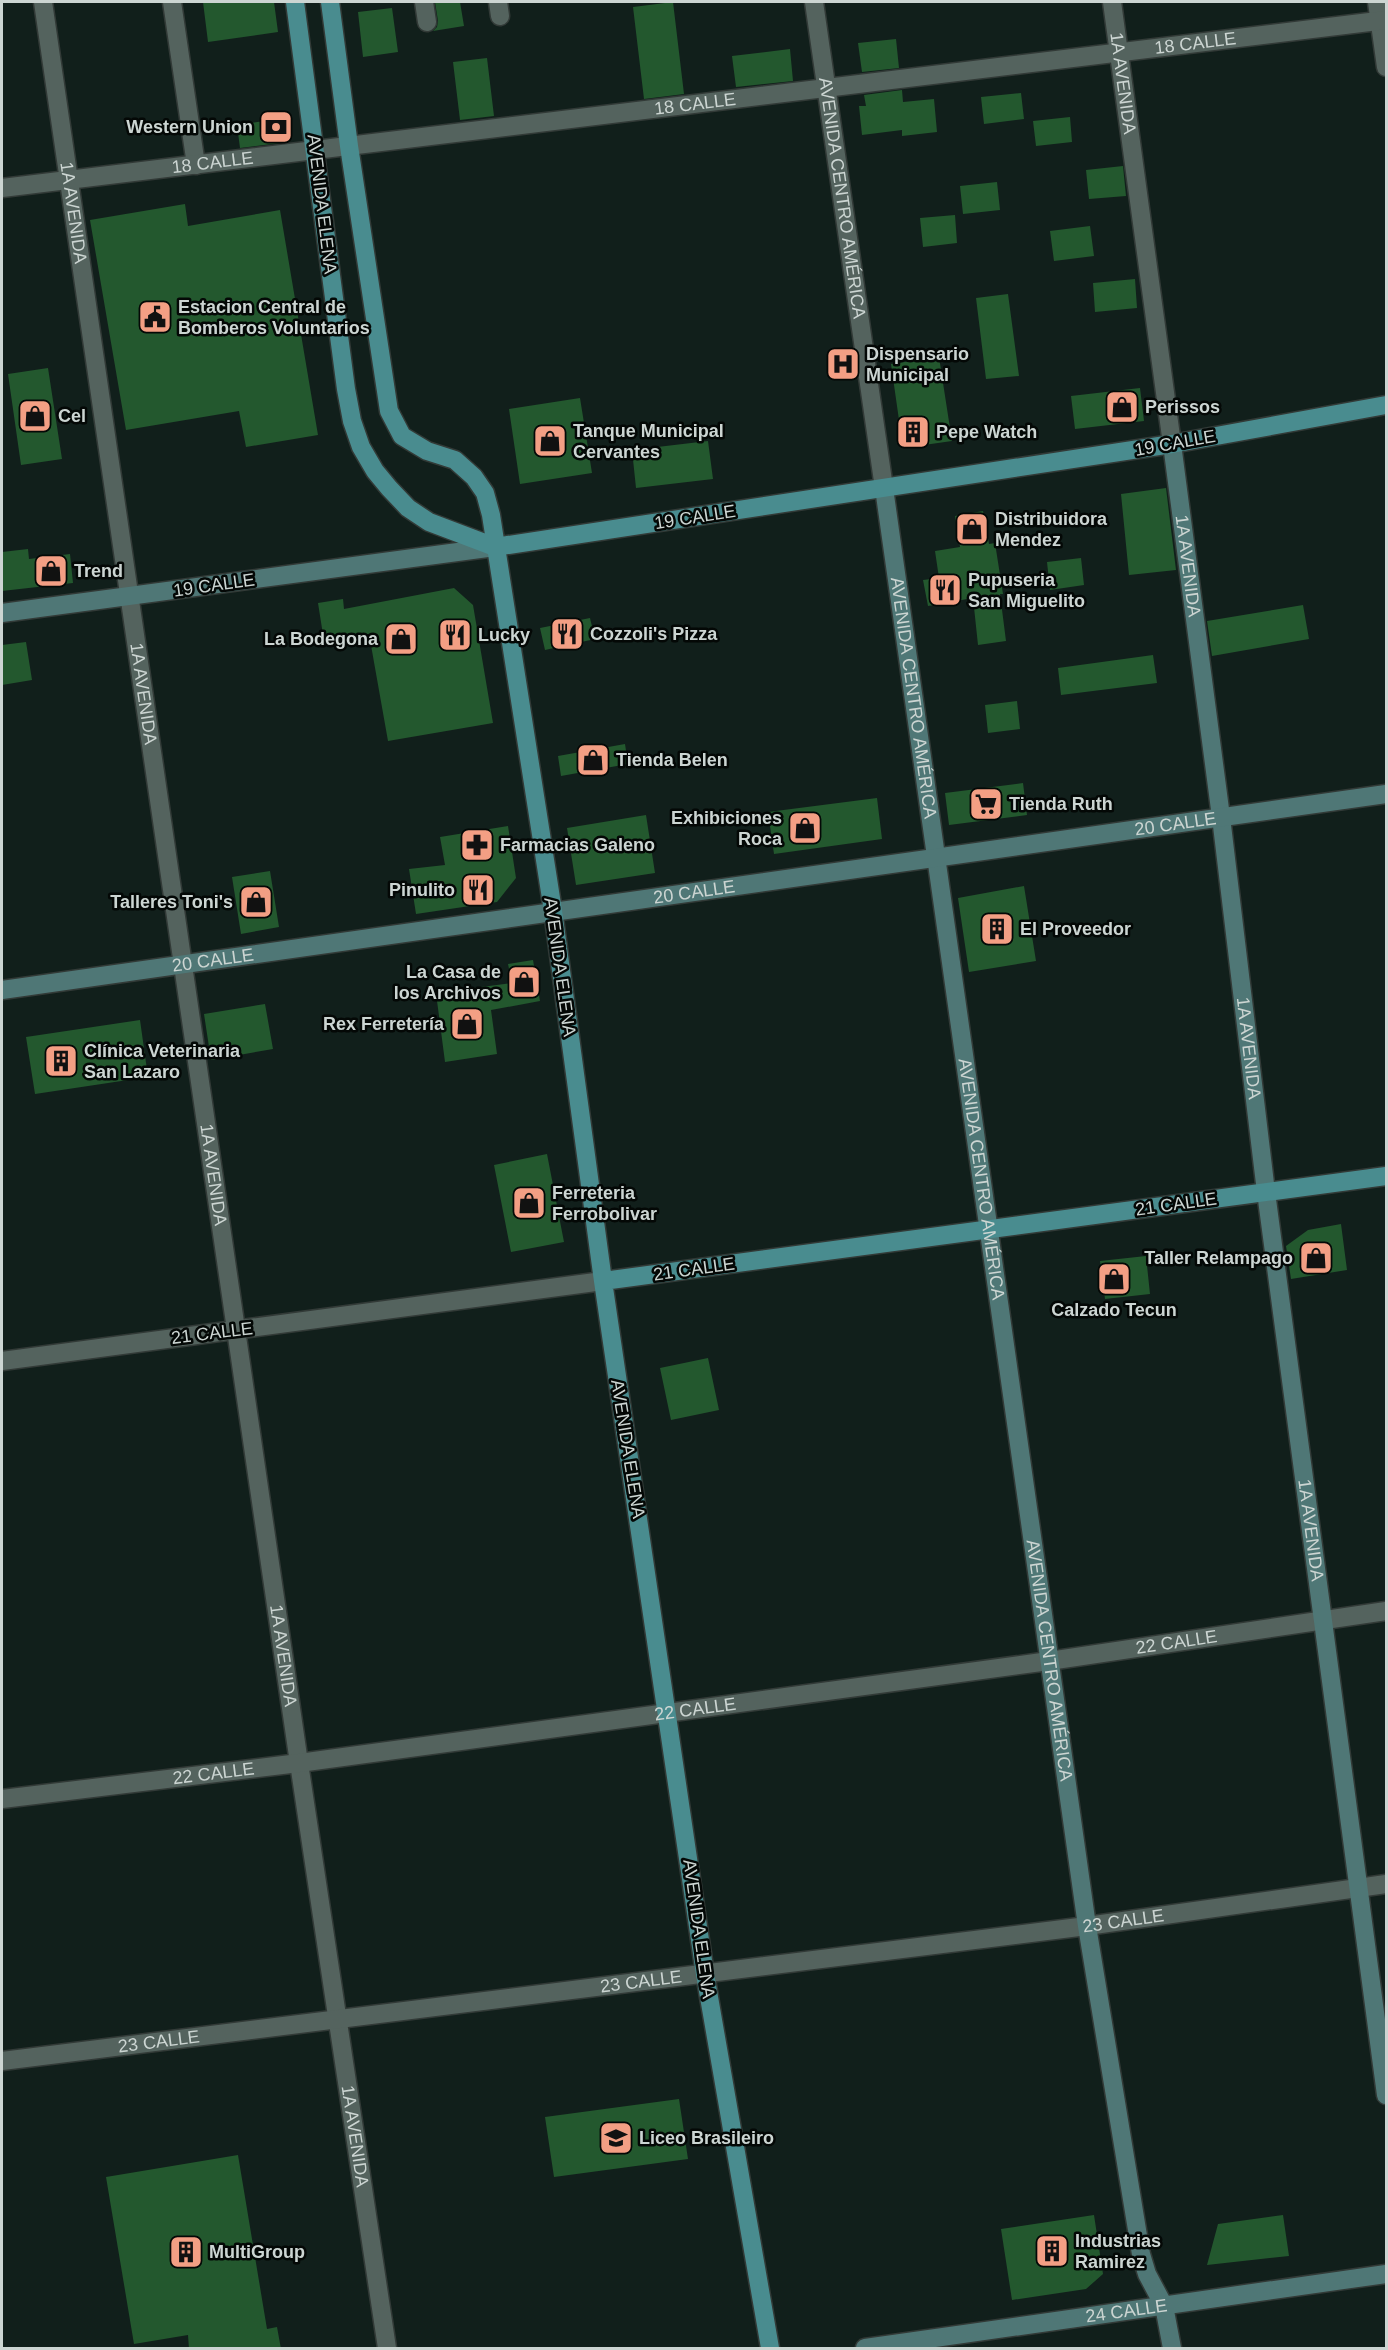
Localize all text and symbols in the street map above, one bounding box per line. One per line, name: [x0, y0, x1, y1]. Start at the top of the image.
street label: 18 CALLE: [1153, 28, 1237, 58]
street label: 1A AVENIDA: [1106, 31, 1140, 136]
street label: AVENIDA CENTRO AMÉRICA: [815, 76, 870, 320]
street label: 18 CALLE: [653, 89, 737, 119]
bank icon: Western Union: [258, 109, 294, 145]
place label: Western Union: [126, 117, 253, 137]
street label: AVENIDA ELENA: [303, 133, 341, 275]
street label: 18 CALLE: [170, 148, 254, 177]
street label: 1A AVENIDA: [56, 160, 91, 265]
place label: Estacion Central de Bomberos Voluntarios: [178, 297, 370, 338]
public building icon: Estacion Central de Bomberos Voluntarios: [137, 299, 173, 335]
place label: Dispensario Municipal: [866, 344, 969, 385]
hospital icon: Dispensario Municipal: [825, 346, 861, 382]
shop icon: Perissos: [1104, 389, 1140, 425]
place label: Perissos: [1145, 397, 1220, 417]
shop icon: Cel: [17, 398, 53, 434]
place label: Cel: [58, 406, 86, 426]
building icon: Pepe Watch: [895, 414, 931, 450]
place label: Tanque Municipal Cervantes: [573, 421, 724, 462]
place label: Pepe Watch: [936, 422, 1037, 442]
shop icon: Tanque Municipal Cervantes: [532, 423, 568, 459]
street label: 19 CALLE: [1133, 426, 1217, 460]
street label: 19 CALLE: [653, 501, 737, 533]
place label: Distribuidora Mendez: [995, 509, 1108, 550]
shop icon: Distribuidora Mendez: [954, 511, 990, 547]
street label: 1A AVENIDA: [1171, 514, 1205, 618]
shop icon: Trend: [33, 553, 69, 589]
place label: Trend: [74, 561, 123, 581]
street label: 19 CALLE: [172, 569, 256, 601]
place label: Pupuseria San Miguelito: [968, 570, 1085, 611]
restaurant icon: Pupuseria San Miguelito: [927, 572, 963, 608]
street label: AVENIDA CENTRO AMÉRICA: [887, 576, 941, 820]
restaurant icon: Cozzoli's Pizza: [549, 616, 585, 652]
restaurant icon: Lucky: [437, 617, 473, 653]
shop icon: La Bodegona: [383, 621, 419, 657]
place label: Cozzoli's Pizza: [590, 624, 718, 644]
place label: Lucky: [478, 625, 530, 645]
place label: La Bodegona: [264, 629, 379, 649]
street label: 1A AVENIDA: [126, 641, 161, 746]
shop icon: Tienda Belen: [575, 742, 611, 778]
place label: Tienda Belen: [616, 750, 728, 770]
supermarket icon: Tienda Ruth: [968, 786, 1004, 822]
place label: Tienda Ruth: [1009, 794, 1113, 814]
place label: Exhibiciones Roca: [671, 808, 783, 849]
street label: 20 CALLE: [1133, 808, 1217, 839]
shop icon: Exhibiciones Roca: [787, 810, 823, 846]
pharmacy icon: Farmacias Galeno: [459, 827, 495, 863]
place label: Farmacias Galeno: [500, 835, 655, 855]
restaurant icon: Pinulito: [460, 872, 496, 908]
street label: 20 CALLE: [652, 876, 736, 908]
place label: Pinulito: [389, 880, 455, 900]
shop icon: Talleres Toni's: [238, 884, 274, 920]
place label: Talleres Toni's: [110, 892, 233, 912]
street label: AVENIDA ELENA: [540, 896, 580, 1038]
building icon: El Proveedor: [979, 911, 1015, 947]
place label: El Proveedor: [1020, 919, 1131, 939]
street label: 20 CALLE: [171, 944, 255, 976]
place label: La Casa de los Archivos: [394, 962, 501, 1003]
shop icon: La Casa de los Archivos: [506, 964, 542, 1000]
street label: 1A AVENIDA: [1233, 996, 1265, 1100]
shop icon: Rex Ferretería: [449, 1006, 485, 1042]
place label: Rex Ferretería: [323, 1014, 445, 1034]
place label: Clínica Veterinaria San Lazaro: [84, 1041, 241, 1082]
building icon: Clínica Veterinaria San Lazaro: [43, 1043, 79, 1079]
street label: AVENIDA CENTRO AMÉRICA: [955, 1057, 1009, 1301]
street label: 1A AVENIDA: [196, 1122, 231, 1227]
place label: Ferreteria Ferrobolivar: [552, 1183, 657, 1224]
shop icon: Ferreteria Ferrobolivar: [511, 1185, 547, 1221]
street label: 21 CALLE: [1134, 1188, 1218, 1220]
shop icon: Taller Relampago: [1298, 1240, 1334, 1276]
place label: Taller Relampago: [1144, 1248, 1293, 1268]
street label: 21 CALLE: [652, 1253, 736, 1285]
shop icon: Calzado Tecun: [1096, 1261, 1132, 1297]
place label: Calzado Tecun: [1051, 1300, 1177, 1320]
street label: 21 CALLE: [170, 1318, 254, 1348]
street label: AVENIDA ELENA: [607, 1378, 649, 1520]
street label: 1A AVENIDA: [1294, 1478, 1328, 1582]
street label: AVENIDA CENTRO AMÉRICA: [1023, 1538, 1076, 1783]
street label: 1A AVENIDA: [266, 1603, 301, 1708]
street label: 22 CALLE: [1134, 1626, 1219, 1658]
street label: 22 CALLE: [653, 1694, 737, 1725]
street label: 22 CALLE: [171, 1759, 255, 1788]
street label: AVENIDA ELENA: [679, 1858, 719, 2000]
street label: 23 CALLE: [1081, 1905, 1165, 1937]
street label: 23 CALLE: [599, 1966, 683, 1996]
street label: 23 CALLE: [117, 2026, 201, 2056]
street label: 1A AVENIDA: [338, 2084, 373, 2189]
school or university icon: Liceo Brasileiro: [598, 2120, 634, 2156]
place label: Liceo Brasileiro: [639, 2128, 774, 2148]
place label: Industrias Ramirez: [1075, 2231, 1161, 2272]
building icon: Industrias Ramirez: [1034, 2233, 1070, 2269]
building icon: MultiGroup: [168, 2234, 204, 2270]
place label: MultiGroup: [209, 2242, 305, 2262]
street label: 24 CALLE: [1084, 2295, 1168, 2327]

